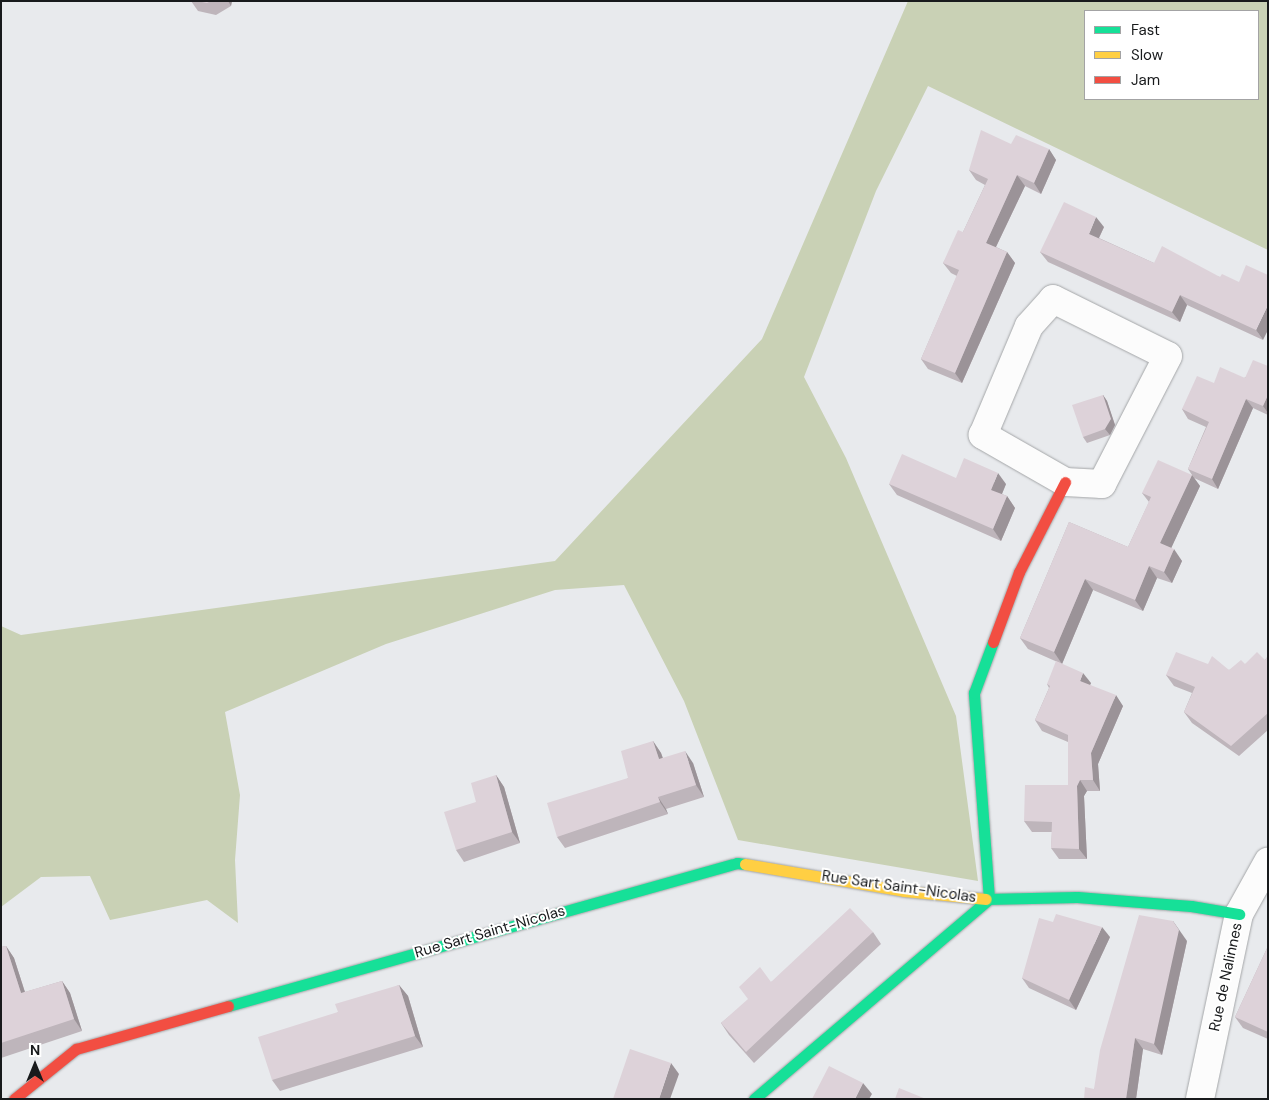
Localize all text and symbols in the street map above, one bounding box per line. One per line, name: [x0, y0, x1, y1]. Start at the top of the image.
legend: [1084, 10, 1259, 100]
text: Fast: [1131, 20, 1160, 40]
text: Slow: [1131, 45, 1163, 65]
text: Jam: [1131, 70, 1160, 90]
street label: Rue Sart Saint-Nicolas: [821, 867, 977, 907]
street label: Rue Sart Saint-Nicolas: [413, 902, 567, 962]
street label: Rue de Nalinnes: [1206, 921, 1246, 1033]
north arrow: [10, 1040, 60, 1090]
text: N: [30, 1041, 40, 1059]

